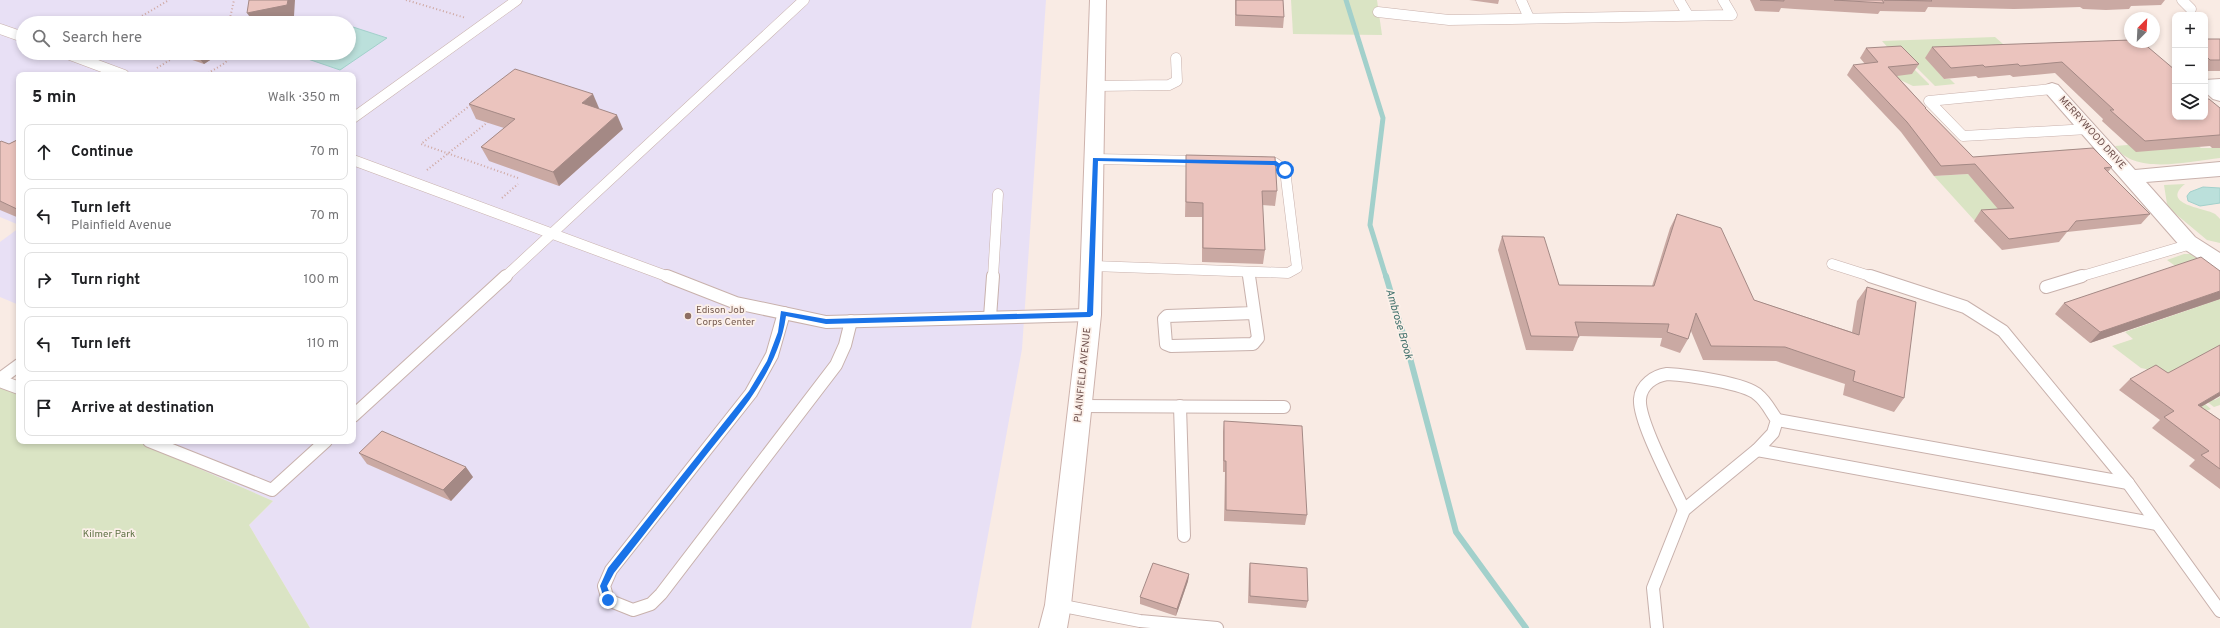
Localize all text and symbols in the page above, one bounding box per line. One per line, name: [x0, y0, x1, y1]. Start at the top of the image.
north arrow: [2124, 12, 2160, 48]
map controls: [2172, 12, 2208, 120]
button: +: [2172, 12, 2208, 48]
search box: [16, 16, 356, 60]
icon: search: [30, 27, 52, 49]
text: Search here: [62, 29, 142, 48]
button: −: [2172, 48, 2208, 84]
button: layers: [2172, 84, 2208, 120]
text: 5 min: [32, 87, 76, 109]
text: Walk · 350 m: [268, 90, 340, 106]
street label: MERRYWOOD DRIVE: [2056, 94, 2128, 172]
icon: ahead: [33, 141, 55, 163]
text: Continue: [71, 143, 133, 162]
text: 70 m: [310, 144, 339, 160]
route start: [1276, 161, 1294, 179]
text: Turn left: [71, 199, 131, 218]
icon: left: [33, 205, 55, 227]
text: 70 m: [310, 208, 339, 224]
text: Plainfield Avenue: [71, 218, 171, 234]
icon: right: [33, 269, 55, 291]
text: Turn right: [71, 271, 140, 290]
text: 100 m: [303, 272, 339, 288]
water label: Ambrose Brook: [1382, 287, 1416, 361]
place label: Edison Job Corps Center: [696, 304, 755, 329]
marker: Edison Job Corps Center: [683, 311, 693, 321]
street label: PLAINFIELD AVENUE: [1072, 327, 1094, 423]
icon: left: [33, 333, 55, 355]
text: Turn left: [71, 335, 131, 354]
text: 110 m: [307, 336, 339, 352]
icon: arrive: [33, 397, 55, 419]
text: Arrive at destination: [71, 399, 214, 418]
park label: Kilmer Park: [83, 528, 135, 541]
route end: [599, 591, 617, 609]

